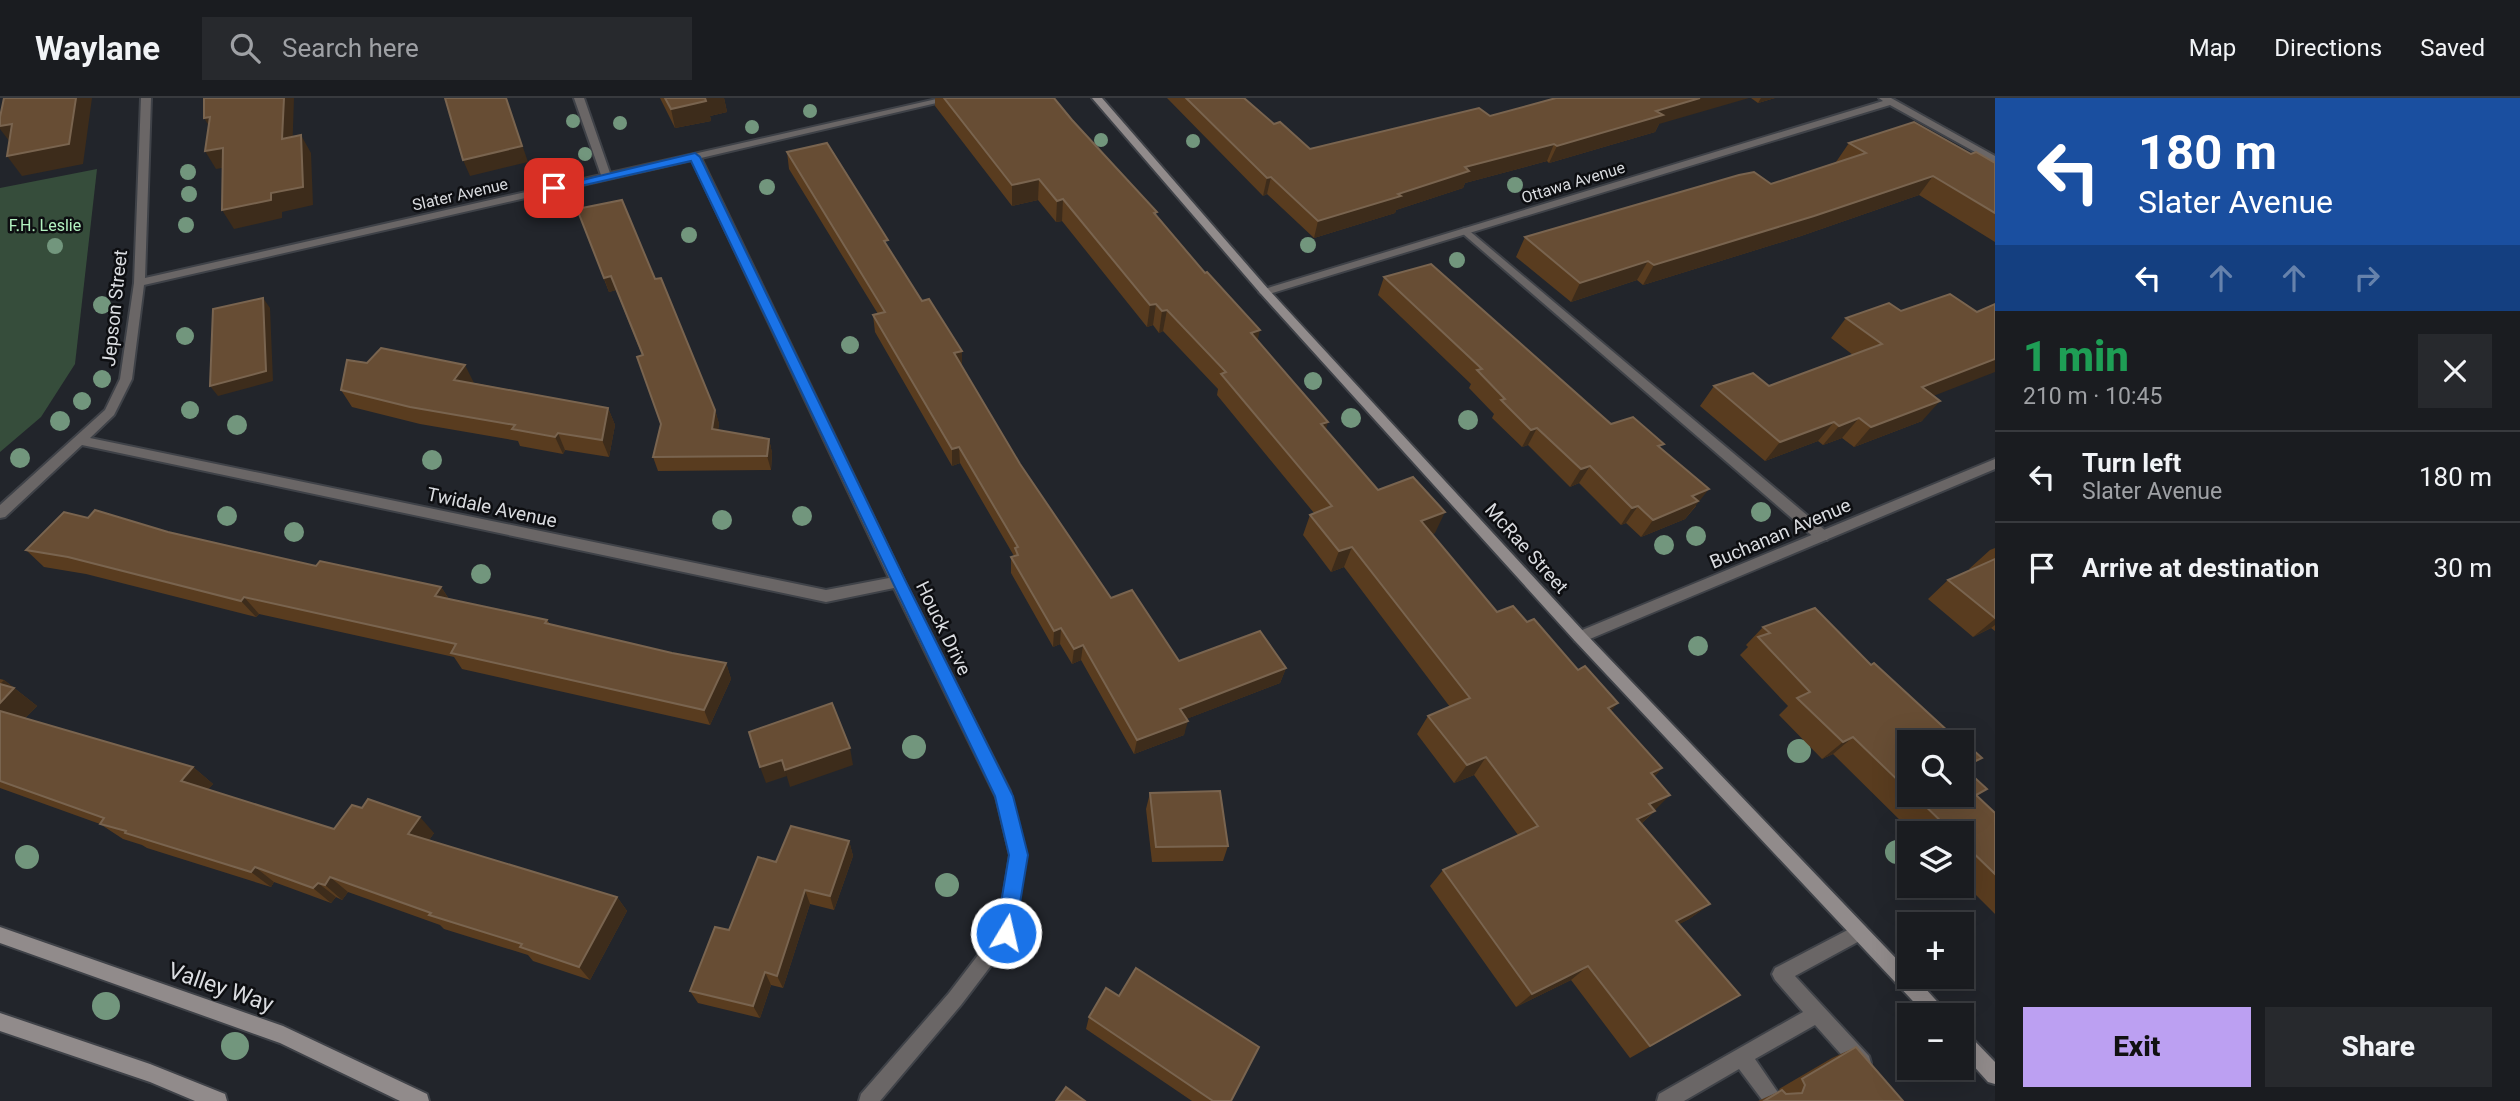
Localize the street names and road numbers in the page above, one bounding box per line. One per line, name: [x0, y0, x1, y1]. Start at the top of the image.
street label: Ottawa Avenue: [1519, 158, 1627, 207]
street label: Slater Avenue: [410, 174, 510, 215]
street label: Jepson Street: [97, 249, 132, 368]
street label: Twidale Avenue: [425, 482, 559, 532]
street label: Buchanan Avenue: [1706, 493, 1854, 574]
street label: McRae Street: [1480, 498, 1573, 598]
street label: Houck Drive: [911, 577, 976, 679]
street label: Valley Way: [165, 957, 277, 1018]

